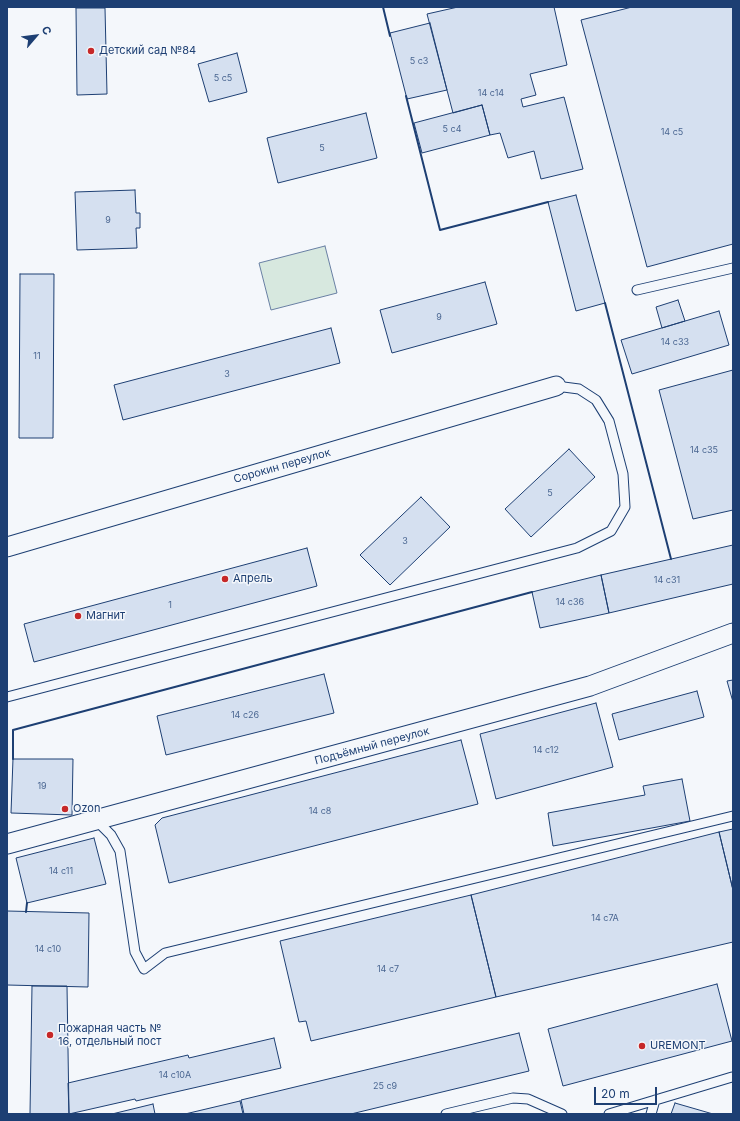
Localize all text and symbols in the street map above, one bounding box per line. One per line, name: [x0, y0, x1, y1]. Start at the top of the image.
north arrow: [16, 16, 56, 56]
text: С: [39, 23, 55, 37]
place label: Детский сад №84: [99, 44, 196, 58]
marker: Детский сад №84: [86, 46, 96, 56]
house number: 5 с3: [410, 56, 428, 66]
house number: 5 с5: [214, 73, 232, 83]
house number: 14 с14: [478, 88, 504, 98]
house number: 5 с4: [443, 124, 461, 134]
house number: 14 с5: [661, 127, 683, 137]
house number: 5: [319, 143, 325, 153]
house number: 9: [105, 215, 111, 225]
house number: 9: [436, 312, 442, 322]
house number: 14 c33: [661, 337, 689, 347]
house number: 11: [33, 351, 41, 361]
house number: 3: [224, 369, 230, 379]
house number: 14 c35: [690, 445, 718, 455]
street label: Сорокин переулок: [232, 446, 332, 486]
house number: 5: [547, 488, 553, 498]
house number: 3: [402, 536, 408, 546]
place label: Апрель: [233, 572, 273, 586]
marker: Апрель: [220, 574, 230, 584]
house number: 14 с31: [654, 575, 680, 585]
house number: 14 с36: [556, 597, 584, 607]
house number: 1: [168, 600, 172, 610]
place label: Магнит: [86, 609, 125, 623]
marker: Магнит: [73, 611, 83, 621]
house number: 14 с26: [231, 710, 259, 720]
street label: Подъёмный переулок: [313, 724, 431, 768]
house number: 14 с12: [533, 745, 559, 755]
house number: 19: [37, 781, 47, 791]
place label: Ozon: [73, 802, 100, 816]
marker: Ozon: [60, 804, 70, 814]
house number: 14 с8: [309, 806, 331, 816]
house number: 14 с11: [49, 866, 73, 876]
house number: 14 с7А: [591, 913, 619, 923]
house number: 14 с10: [35, 944, 61, 954]
house number: 14 с7: [377, 964, 399, 974]
place label: Пожарная часть № 16, отдельный пост: [58, 1022, 162, 1048]
marker: Пожарная часть № 16, отдельный пост: [45, 1030, 55, 1040]
place label: UREMONT: [650, 1039, 706, 1053]
marker: UREMONT: [637, 1041, 647, 1051]
house number: 14 с10А: [159, 1070, 191, 1080]
scale bar: [596, 1079, 659, 1105]
house number: 25 с9: [373, 1081, 397, 1091]
text: 20 m: [601, 1086, 630, 1101]

